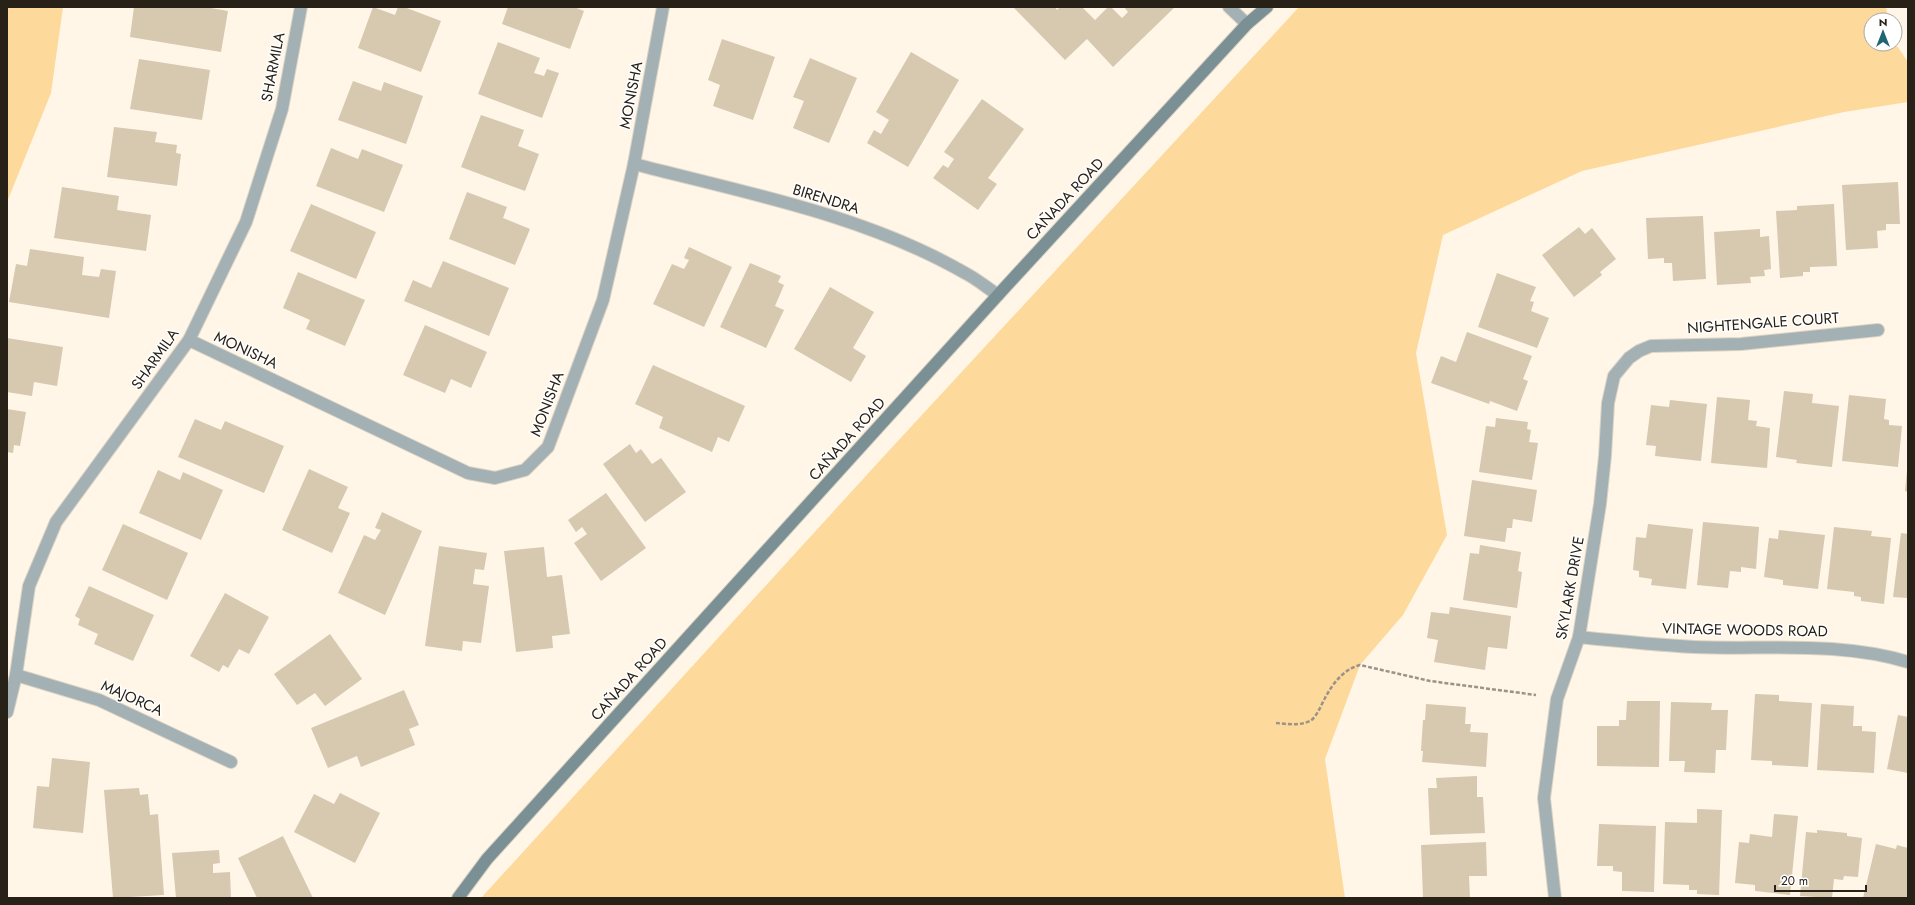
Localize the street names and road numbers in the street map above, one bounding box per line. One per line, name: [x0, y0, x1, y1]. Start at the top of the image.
street label: SHARMILA: [256, 30, 291, 104]
street label: MONISHA: [614, 59, 648, 131]
street label: CAÑADA ROAD: [1021, 153, 1109, 245]
street label: BIRENDRA: [790, 178, 862, 220]
street label: NIGHTENGALE COURT: [1686, 307, 1840, 339]
street label: SHARMILA: [126, 324, 184, 394]
street label: MONISHA: [210, 326, 282, 374]
street label: MONISHA: [525, 368, 570, 440]
street label: CAÑADA ROAD: [804, 392, 890, 486]
street label: SKYLARK DRIVE: [1550, 535, 1590, 641]
street label: VINTAGE WOODS ROAD: [1662, 618, 1828, 642]
street label: CAÑADA ROAD: [586, 632, 672, 726]
street label: MAJORCA: [97, 675, 167, 721]

